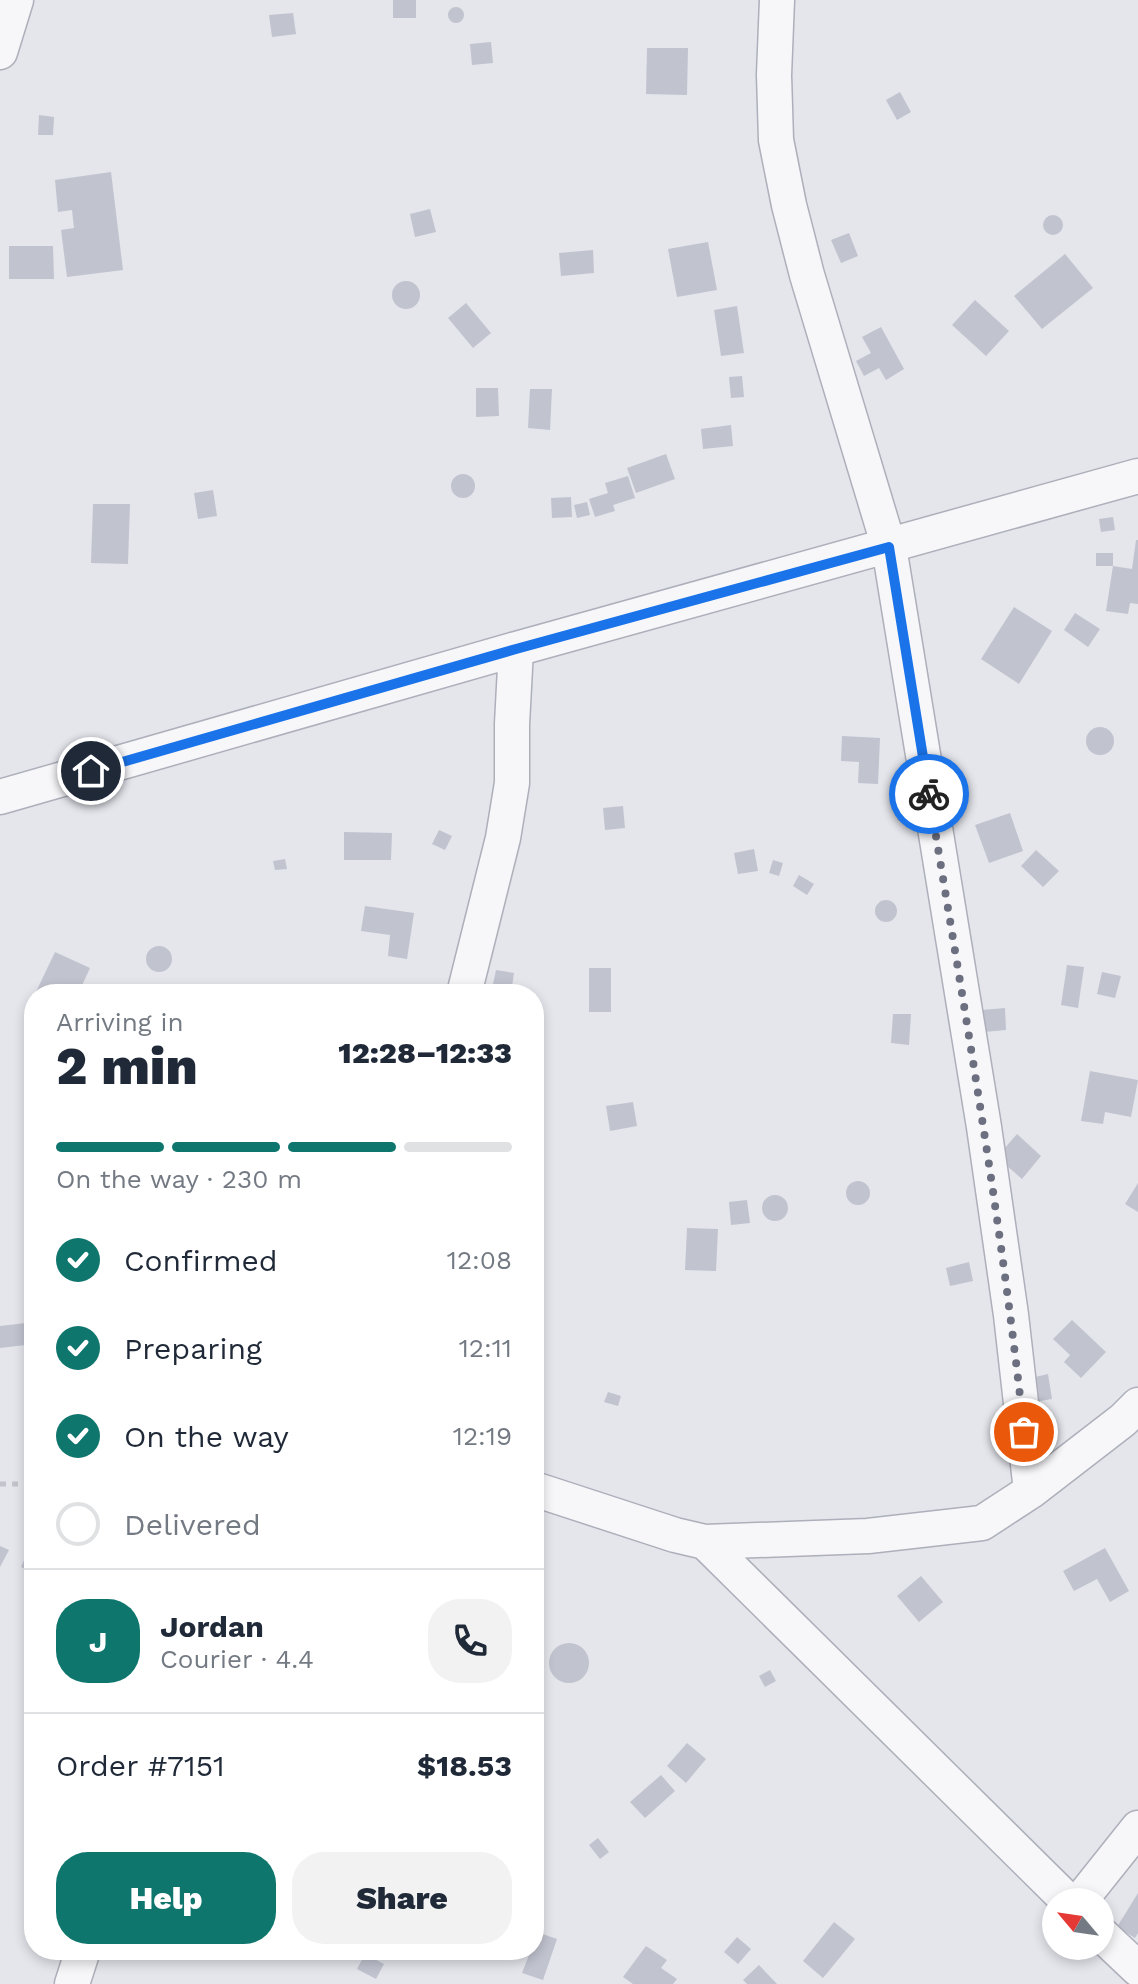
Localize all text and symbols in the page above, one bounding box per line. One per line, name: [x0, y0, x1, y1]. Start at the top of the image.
pin: [57, 737, 125, 805]
icon: home: [69, 749, 113, 793]
courier: [889, 754, 969, 834]
icon: bike: [907, 772, 951, 816]
text: Arriving in: [56, 1007, 184, 1037]
text: 12:28–12:33: [338, 1035, 512, 1070]
text: 2 min: [56, 1036, 198, 1097]
text: On the way · 230 m: [56, 1164, 302, 1194]
icon: check: [56, 1238, 100, 1282]
text: Confirmed: [124, 1243, 278, 1278]
text: 12:08: [447, 1245, 512, 1275]
icon: check: [56, 1326, 100, 1370]
text: Preparing: [124, 1331, 262, 1366]
text: 12:11: [459, 1333, 512, 1363]
pin: [990, 1398, 1058, 1466]
icon: bag: [1002, 1410, 1046, 1454]
icon: check: [56, 1414, 100, 1458]
text: On the way: [124, 1419, 289, 1454]
text: 12:19: [453, 1421, 512, 1451]
text: Delivered: [124, 1507, 261, 1542]
button: phone: [428, 1599, 512, 1683]
text: Jordan: [160, 1609, 264, 1644]
text: J: [89, 1624, 107, 1659]
text: Courier · 4.4: [160, 1644, 314, 1674]
text: Order #7151: [56, 1748, 225, 1783]
text: $18.53: [417, 1748, 512, 1783]
button: Help: [56, 1852, 276, 1944]
button: Share: [292, 1852, 512, 1944]
north arrow: [1042, 1888, 1114, 1960]
map controls: [1042, 1888, 1114, 1960]

